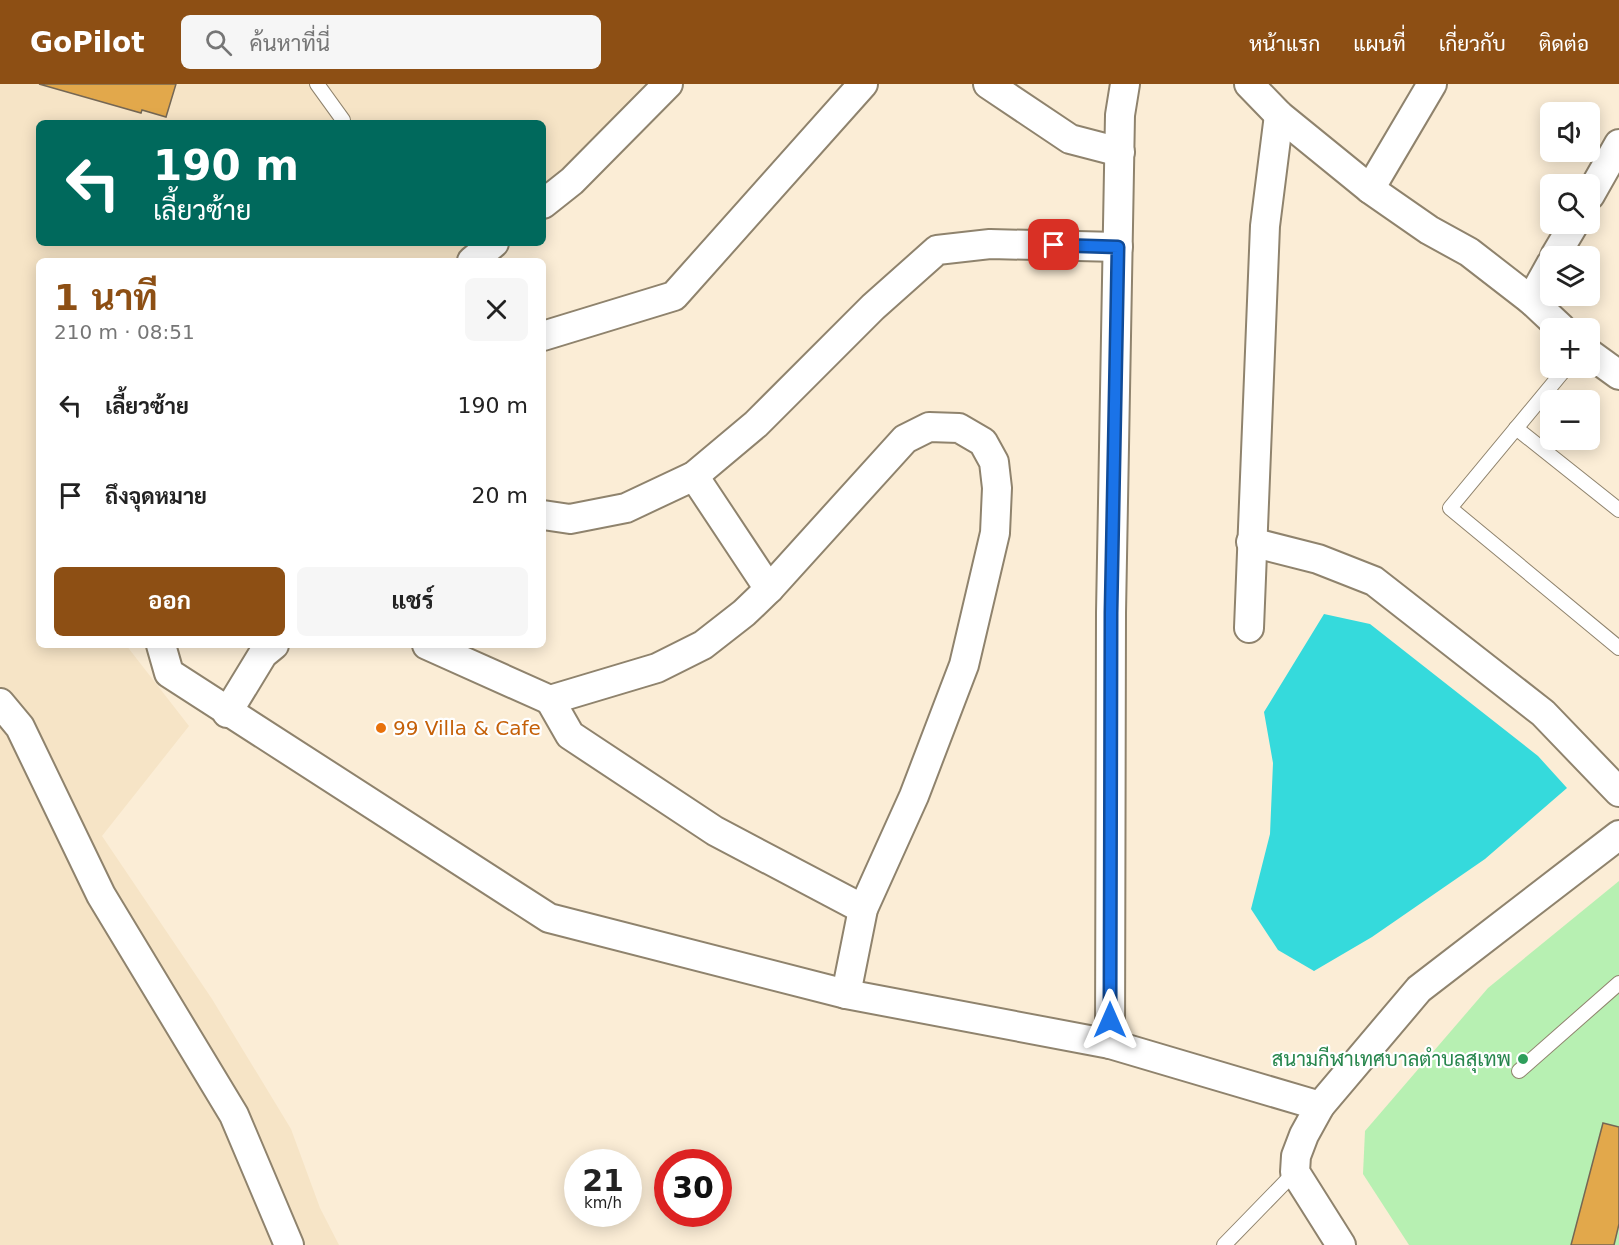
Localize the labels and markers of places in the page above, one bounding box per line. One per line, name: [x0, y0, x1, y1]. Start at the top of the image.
pin: [1028, 219, 1079, 270]
place label: 99 Villa & Cafe: [393, 716, 541, 740]
marker: 99 Villa & Cafe: [374, 721, 388, 735]
place label: สนามกีฬาเทศบาลตำบลสุเทพ: [1272, 1046, 1511, 1073]
marker: สนามกีฬาเทศบาลตำบลสุเทพ: [1516, 1052, 1530, 1066]

